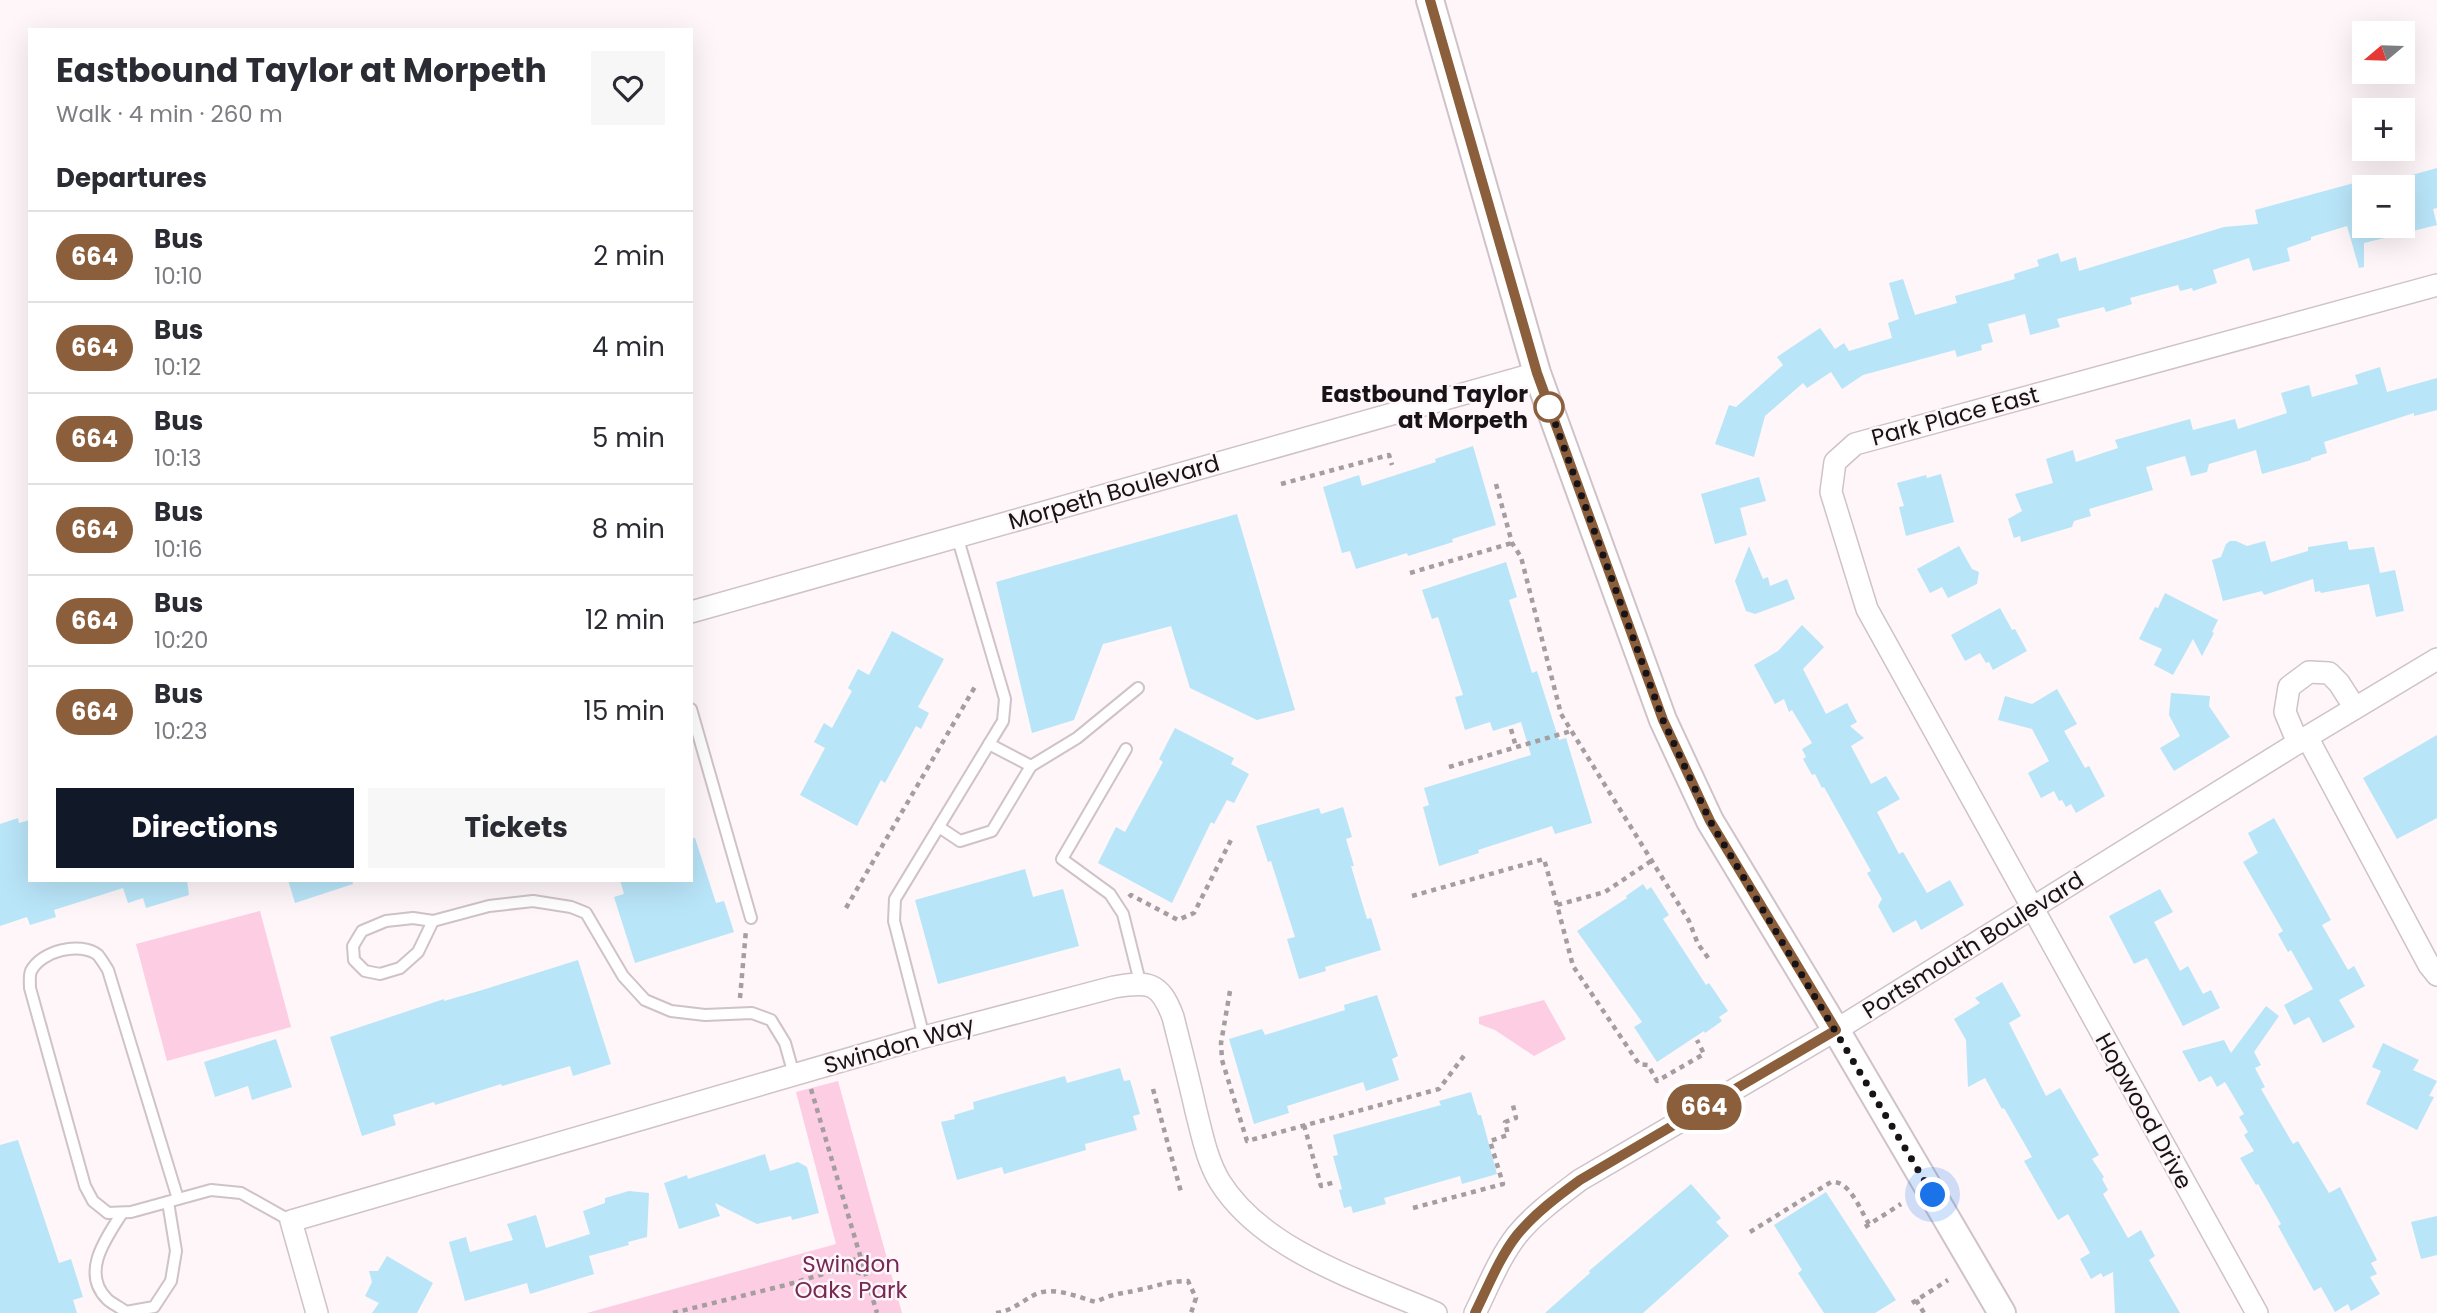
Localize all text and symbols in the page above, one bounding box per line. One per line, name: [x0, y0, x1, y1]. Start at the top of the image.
north arrow: [2352, 21, 2415, 84]
map controls: [2352, 21, 2415, 238]
text: Eastbound Taylor at Morpeth: [56, 47, 547, 94]
button: heart: [591, 51, 665, 125]
text: Walk · 4 min · 260 m: [56, 98, 283, 130]
button: +: [2352, 98, 2415, 161]
text: Departures: [56, 160, 207, 196]
button: −: [2352, 175, 2415, 238]
text: Bus: [154, 221, 203, 257]
text: 2 min: [593, 238, 665, 274]
text: 664: [71, 240, 118, 273]
text: 10:10: [154, 260, 203, 292]
text: Bus: [154, 312, 203, 348]
text: 4 min: [592, 329, 665, 365]
text: 664: [71, 331, 118, 364]
text: 10:12: [154, 351, 201, 383]
place label: Eastbound Taylor at Morpeth: [1321, 378, 1528, 436]
street label: Park Place East: [1868, 378, 2042, 454]
marker: Eastbound Taylor at Morpeth: [1534, 392, 1564, 422]
text: Bus: [154, 403, 203, 439]
text: 5 min: [592, 420, 665, 456]
text: 664: [71, 422, 118, 455]
text: 10:13: [154, 442, 202, 474]
street label: Morpeth Boulevard: [1005, 447, 1223, 537]
text: Bus: [154, 494, 203, 530]
text: 8 min: [592, 511, 665, 547]
text: 664: [71, 513, 118, 546]
text: 10:16: [154, 533, 203, 565]
text: Bus: [154, 585, 203, 621]
text: 12 min: [585, 602, 665, 638]
text: 664: [71, 604, 118, 637]
text: 10:20: [154, 624, 208, 656]
text: Bus: [154, 676, 203, 712]
text: 15 min: [584, 693, 665, 729]
text: 664: [71, 695, 118, 728]
text: 10:23: [154, 715, 207, 747]
button: Directions: [56, 788, 354, 868]
button: Tickets: [368, 788, 665, 868]
street label: Portsmouth Boulevard: [1856, 864, 2090, 1026]
street label: Swindon Way: [820, 1008, 978, 1082]
street label: Hopwood Drive: [2088, 1027, 2200, 1195]
line badge: 664: [1664, 1084, 1744, 1130]
text: 664: [1681, 1090, 1727, 1123]
your location: [1915, 1177, 1950, 1212]
park label: Swindon Oaks Park: [795, 1248, 908, 1306]

